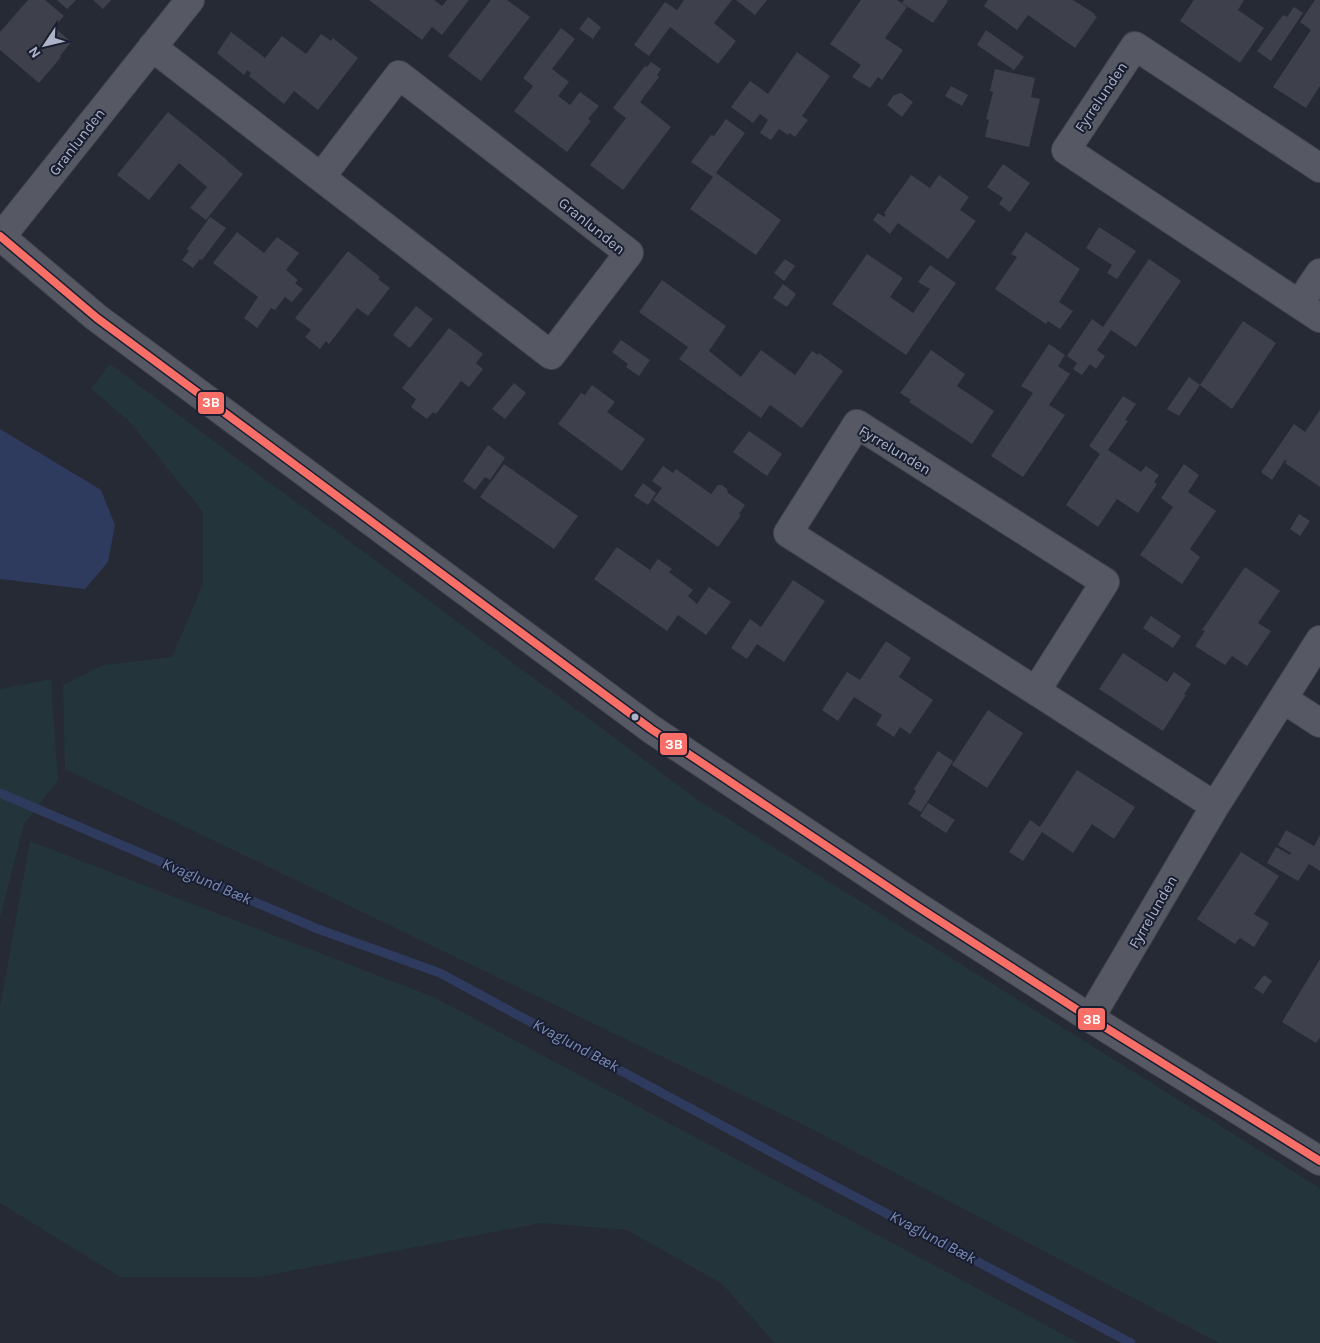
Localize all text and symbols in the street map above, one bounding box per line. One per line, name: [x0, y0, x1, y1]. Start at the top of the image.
north arrow: [20, 20, 70, 70]
text: N: [25, 43, 45, 61]
street label: Fyrrelunden: [1071, 58, 1131, 136]
street label: Granlunden: [45, 105, 109, 179]
street label: Granlunden: [555, 194, 629, 258]
line badge: 3B: [197, 391, 225, 415]
text: 3B: [202, 394, 220, 411]
street label: Fyrrelunden: [856, 421, 934, 479]
unlabelled marker: [630, 712, 640, 722]
line badge: 3B: [659, 732, 688, 756]
text: 3B: [665, 736, 683, 753]
water label: Kvaglund Bæk: [160, 854, 255, 909]
street label: Fyrrelunden: [1125, 872, 1181, 952]
line badge: 3B: [1077, 1007, 1106, 1031]
text: 3B: [1083, 1011, 1101, 1028]
water label: Kvaglund Bæk: [530, 1014, 623, 1076]
water label: Kvaglund Bæk: [887, 1206, 980, 1268]

